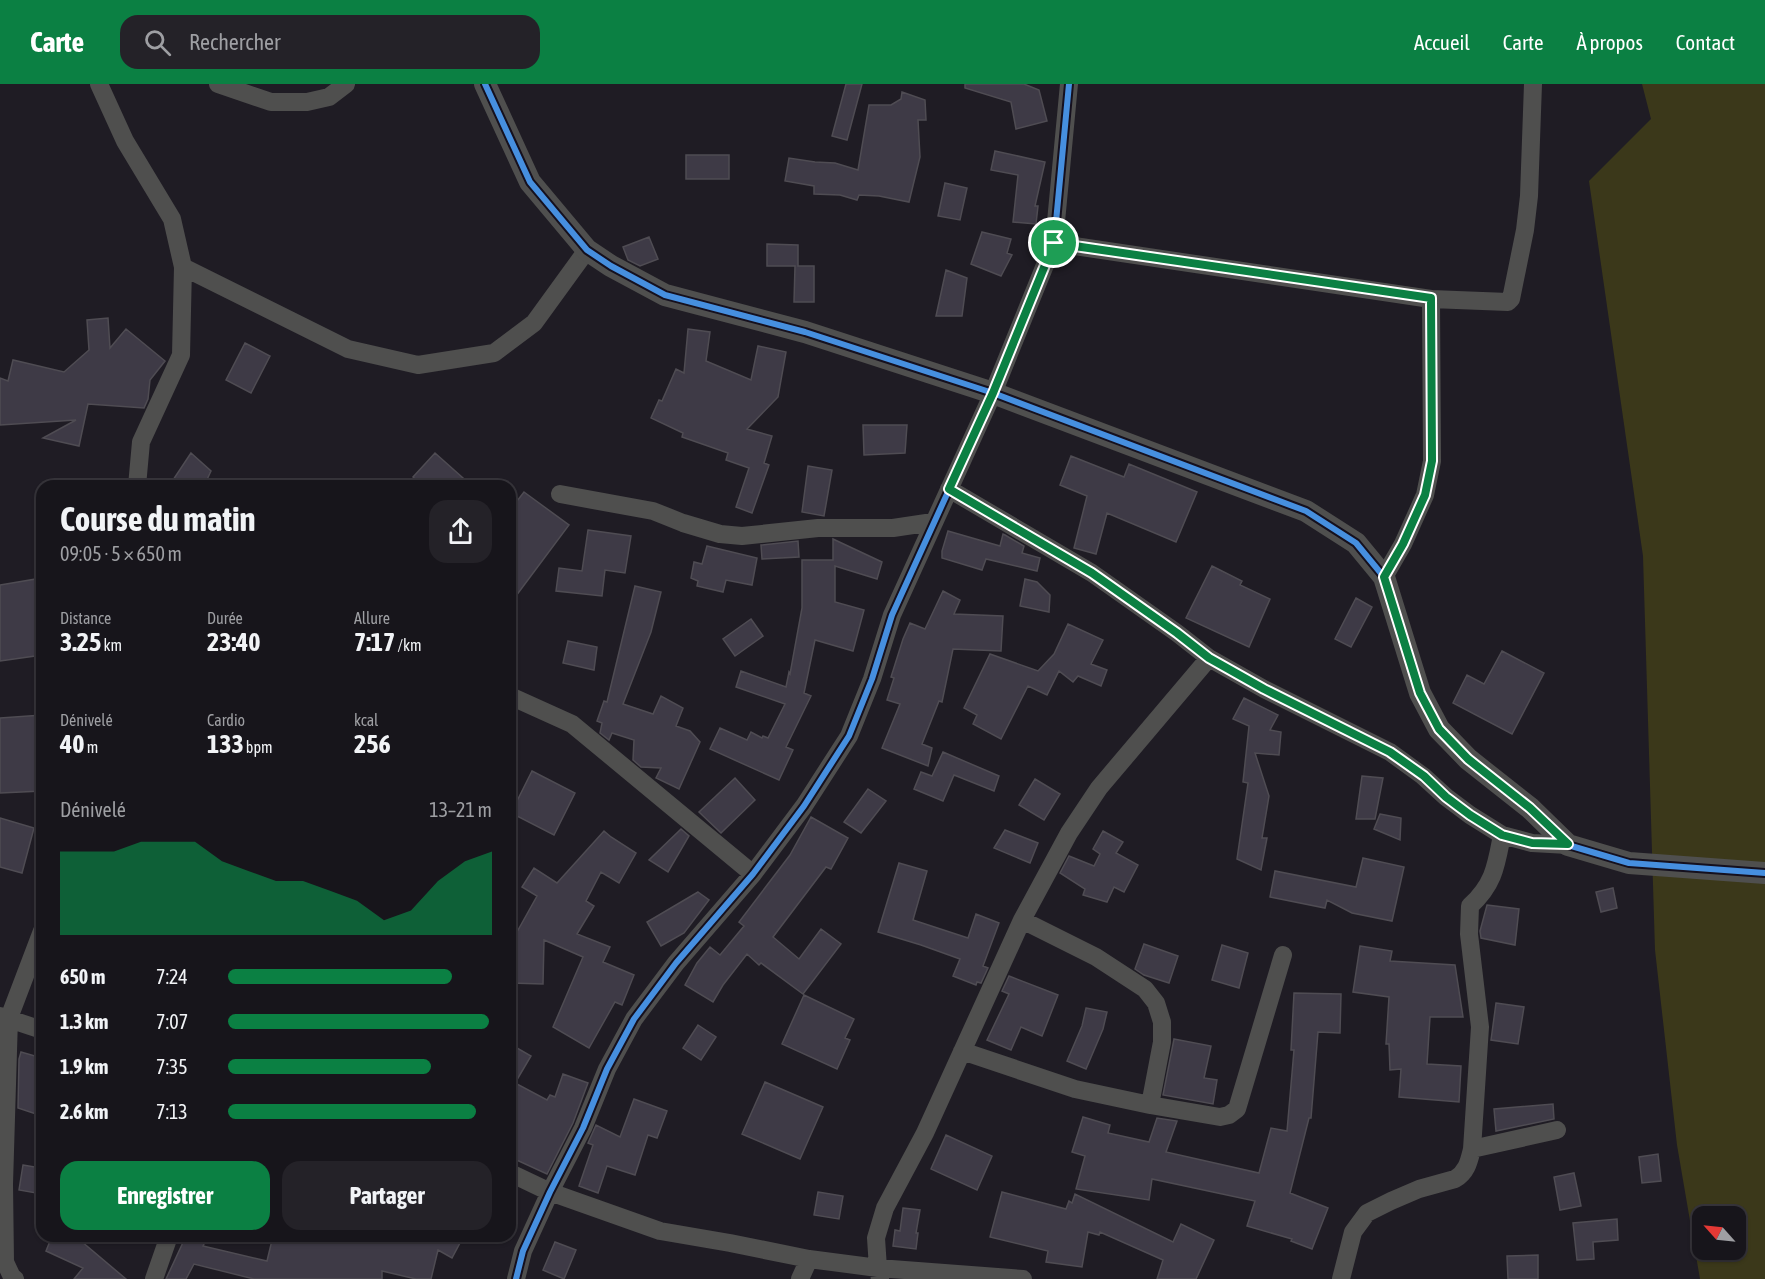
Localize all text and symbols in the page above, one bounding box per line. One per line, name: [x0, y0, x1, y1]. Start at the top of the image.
search box: [120, 15, 540, 69]
text: Carte: [30, 26, 84, 58]
icon: search: [141, 26, 174, 59]
text: Rechercher: [189, 29, 281, 55]
text: Accueil: [1414, 30, 1470, 54]
text: Carte: [1503, 30, 1543, 54]
text: À propos: [1576, 30, 1643, 54]
text: Contact: [1676, 30, 1735, 54]
pin: [1028, 217, 1079, 268]
icon: arrive: [1037, 226, 1070, 259]
text: Course du matin: [60, 500, 256, 538]
button: share: [429, 500, 492, 563]
text: 09:05 · 5 × 650 m: [60, 542, 182, 565]
text: Distance: [60, 609, 111, 627]
text: Durée: [207, 609, 243, 627]
text: Allure: [354, 609, 390, 627]
text: 3.25: [60, 627, 101, 657]
text: 23:40: [207, 627, 261, 657]
text: 7:17: [354, 627, 395, 657]
text: km: [101, 636, 122, 654]
text: /km: [395, 636, 421, 654]
text: Dénivelé: [60, 711, 113, 729]
text: Cardio: [207, 711, 245, 729]
text: kcal: [354, 711, 378, 729]
text: 40: [60, 729, 84, 759]
text: 133: [207, 729, 244, 759]
text: 256: [354, 729, 391, 759]
text: m: [84, 738, 98, 756]
text: bpm: [244, 738, 273, 756]
text: Dénivelé: [60, 798, 126, 821]
text: 13–21 m: [429, 798, 492, 821]
text: 650 m: [60, 965, 105, 988]
text: 7:24: [156, 965, 188, 988]
text: 1.3 km: [60, 1010, 108, 1033]
text: 7:07: [156, 1010, 188, 1033]
text: 1.9 km: [60, 1055, 108, 1078]
text: 7:35: [156, 1055, 188, 1078]
text: 2.6 km: [60, 1100, 108, 1123]
text: 7:13: [156, 1100, 188, 1123]
button: Enregistrer: [60, 1161, 270, 1230]
button: Partager: [282, 1161, 492, 1230]
north arrow: [1692, 1206, 1746, 1260]
map controls: [1692, 1206, 1746, 1260]

